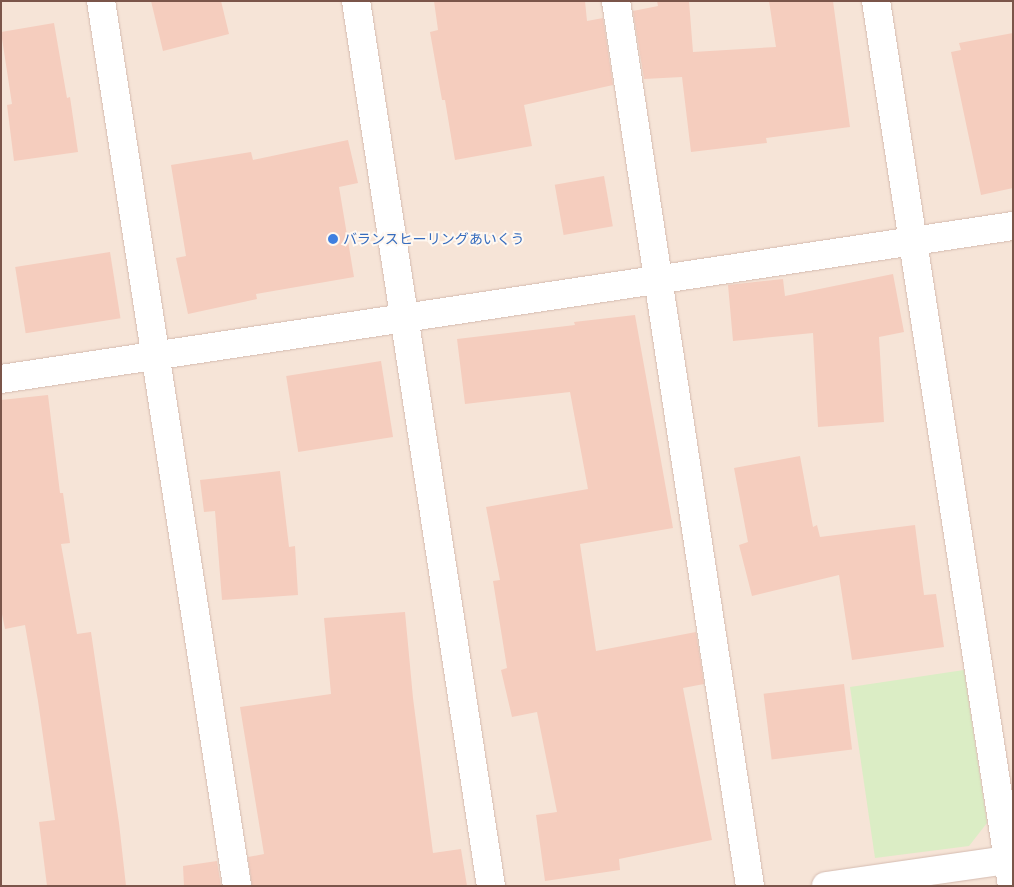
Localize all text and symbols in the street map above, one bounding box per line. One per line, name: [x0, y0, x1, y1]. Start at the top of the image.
place label: バランスヒーリングあいくう: [343, 231, 525, 247]
marker: バランスヒーリングあいくう: [327, 233, 339, 245]

